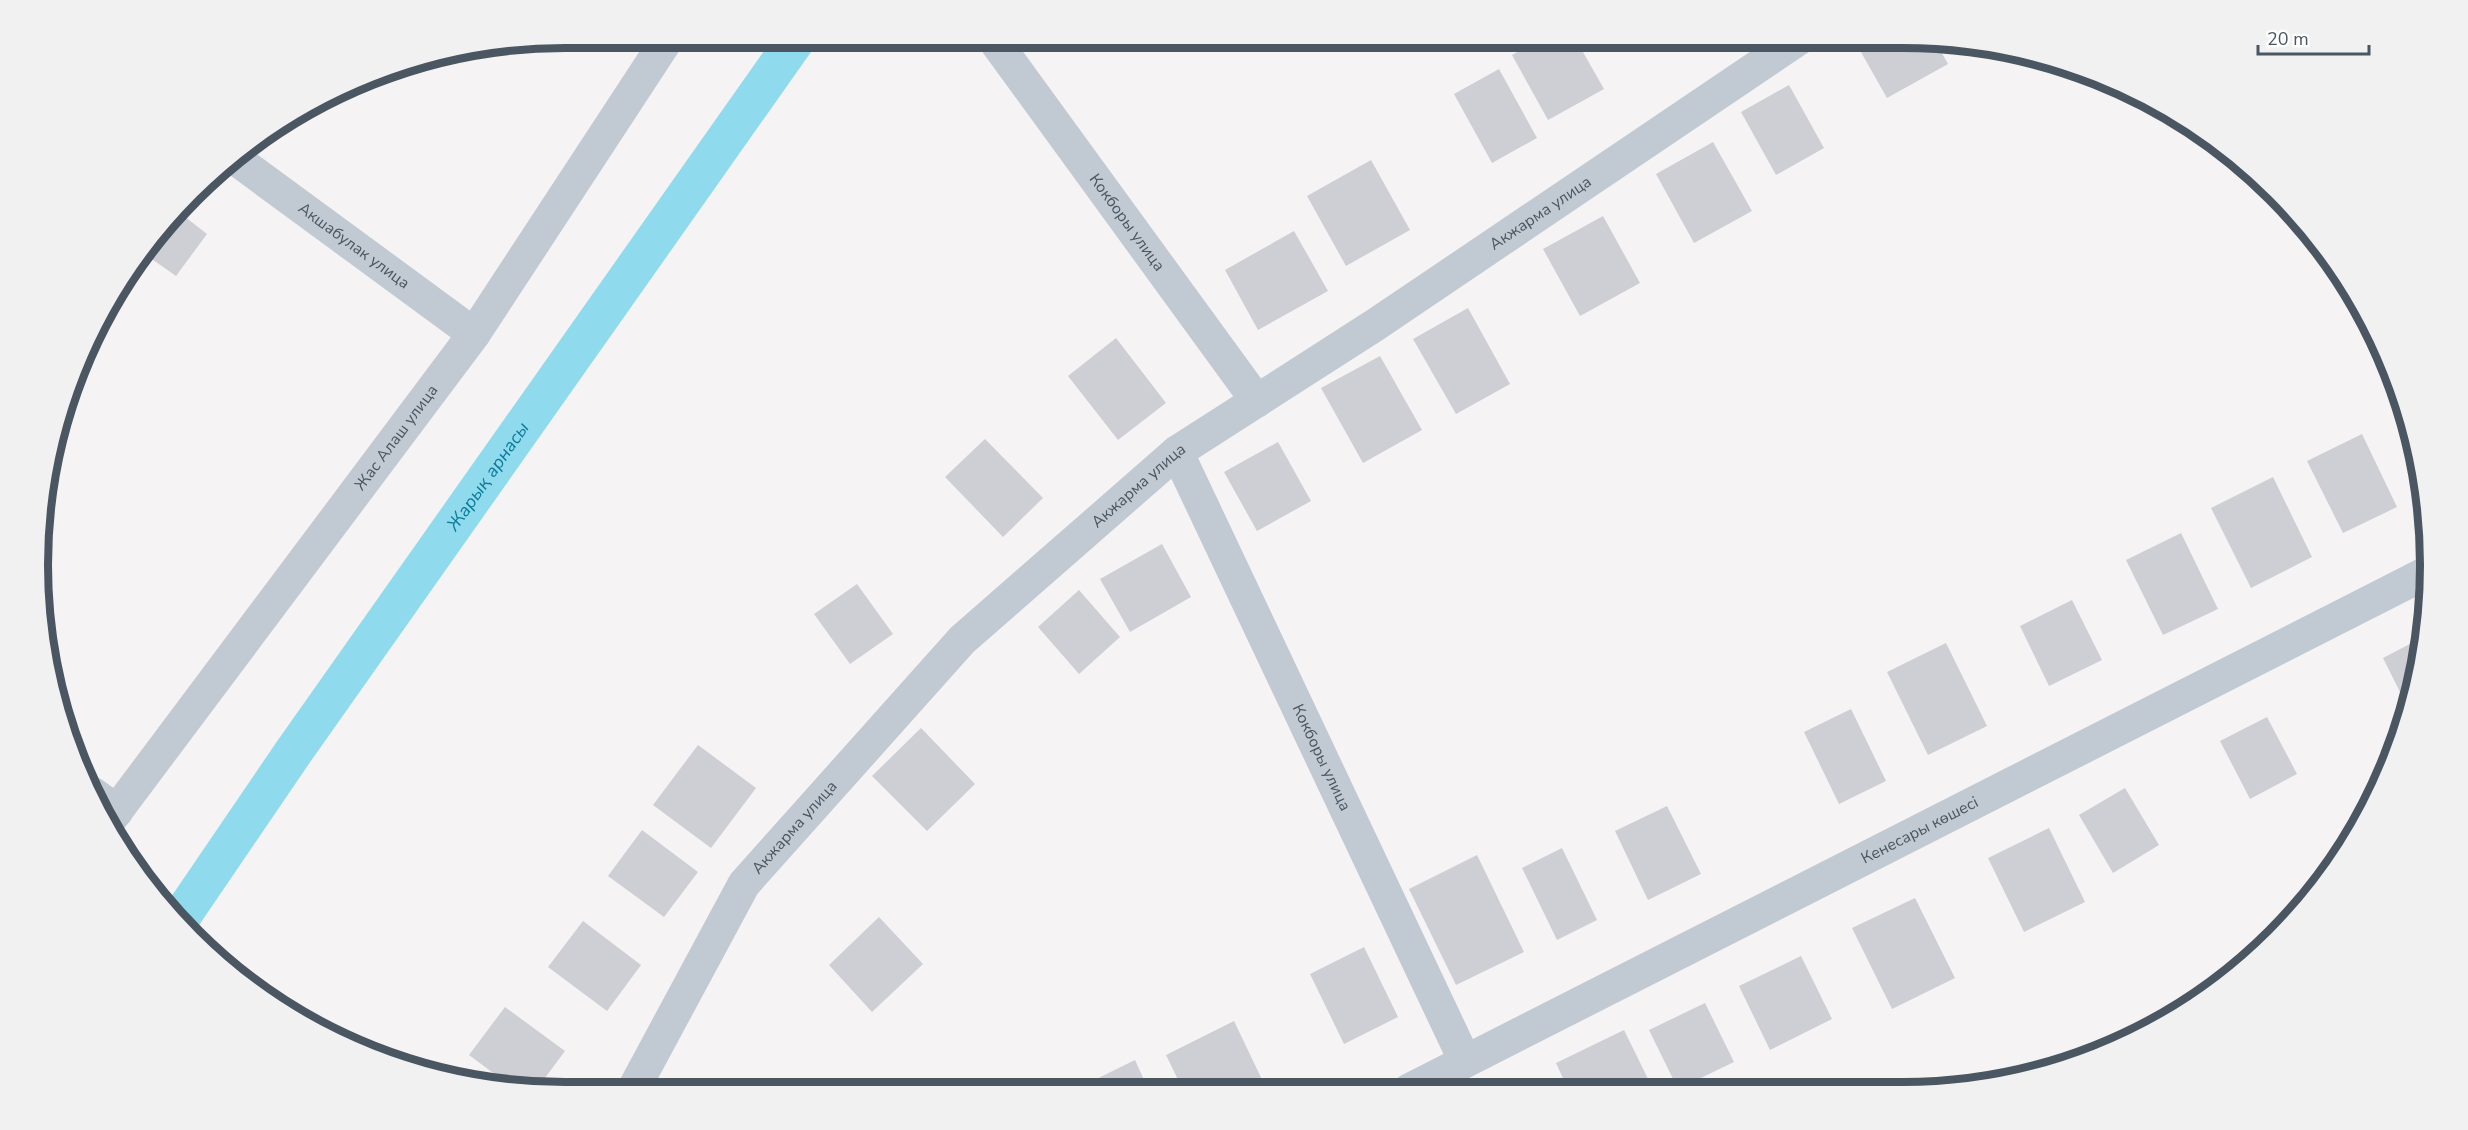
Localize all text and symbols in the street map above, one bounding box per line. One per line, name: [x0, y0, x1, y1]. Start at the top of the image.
scale bar: [2258, 18, 2369, 56]
text: 20 m: [2267, 27, 2309, 51]
street label: Кокборы улица: [1084, 169, 1170, 276]
street label: Акжарма улица: [1485, 171, 1596, 256]
street label: Акшабулак улица: [294, 197, 414, 294]
street label: Жас Алаш улица: [349, 380, 443, 495]
water label: Жарық арнасы: [441, 417, 535, 536]
street label: Акжарма улица: [1087, 438, 1190, 533]
street label: Кокборы улица: [1287, 701, 1356, 815]
street label: Акжарма улица: [747, 776, 842, 879]
street label: Кенесары көшесі: [1857, 791, 1982, 869]

